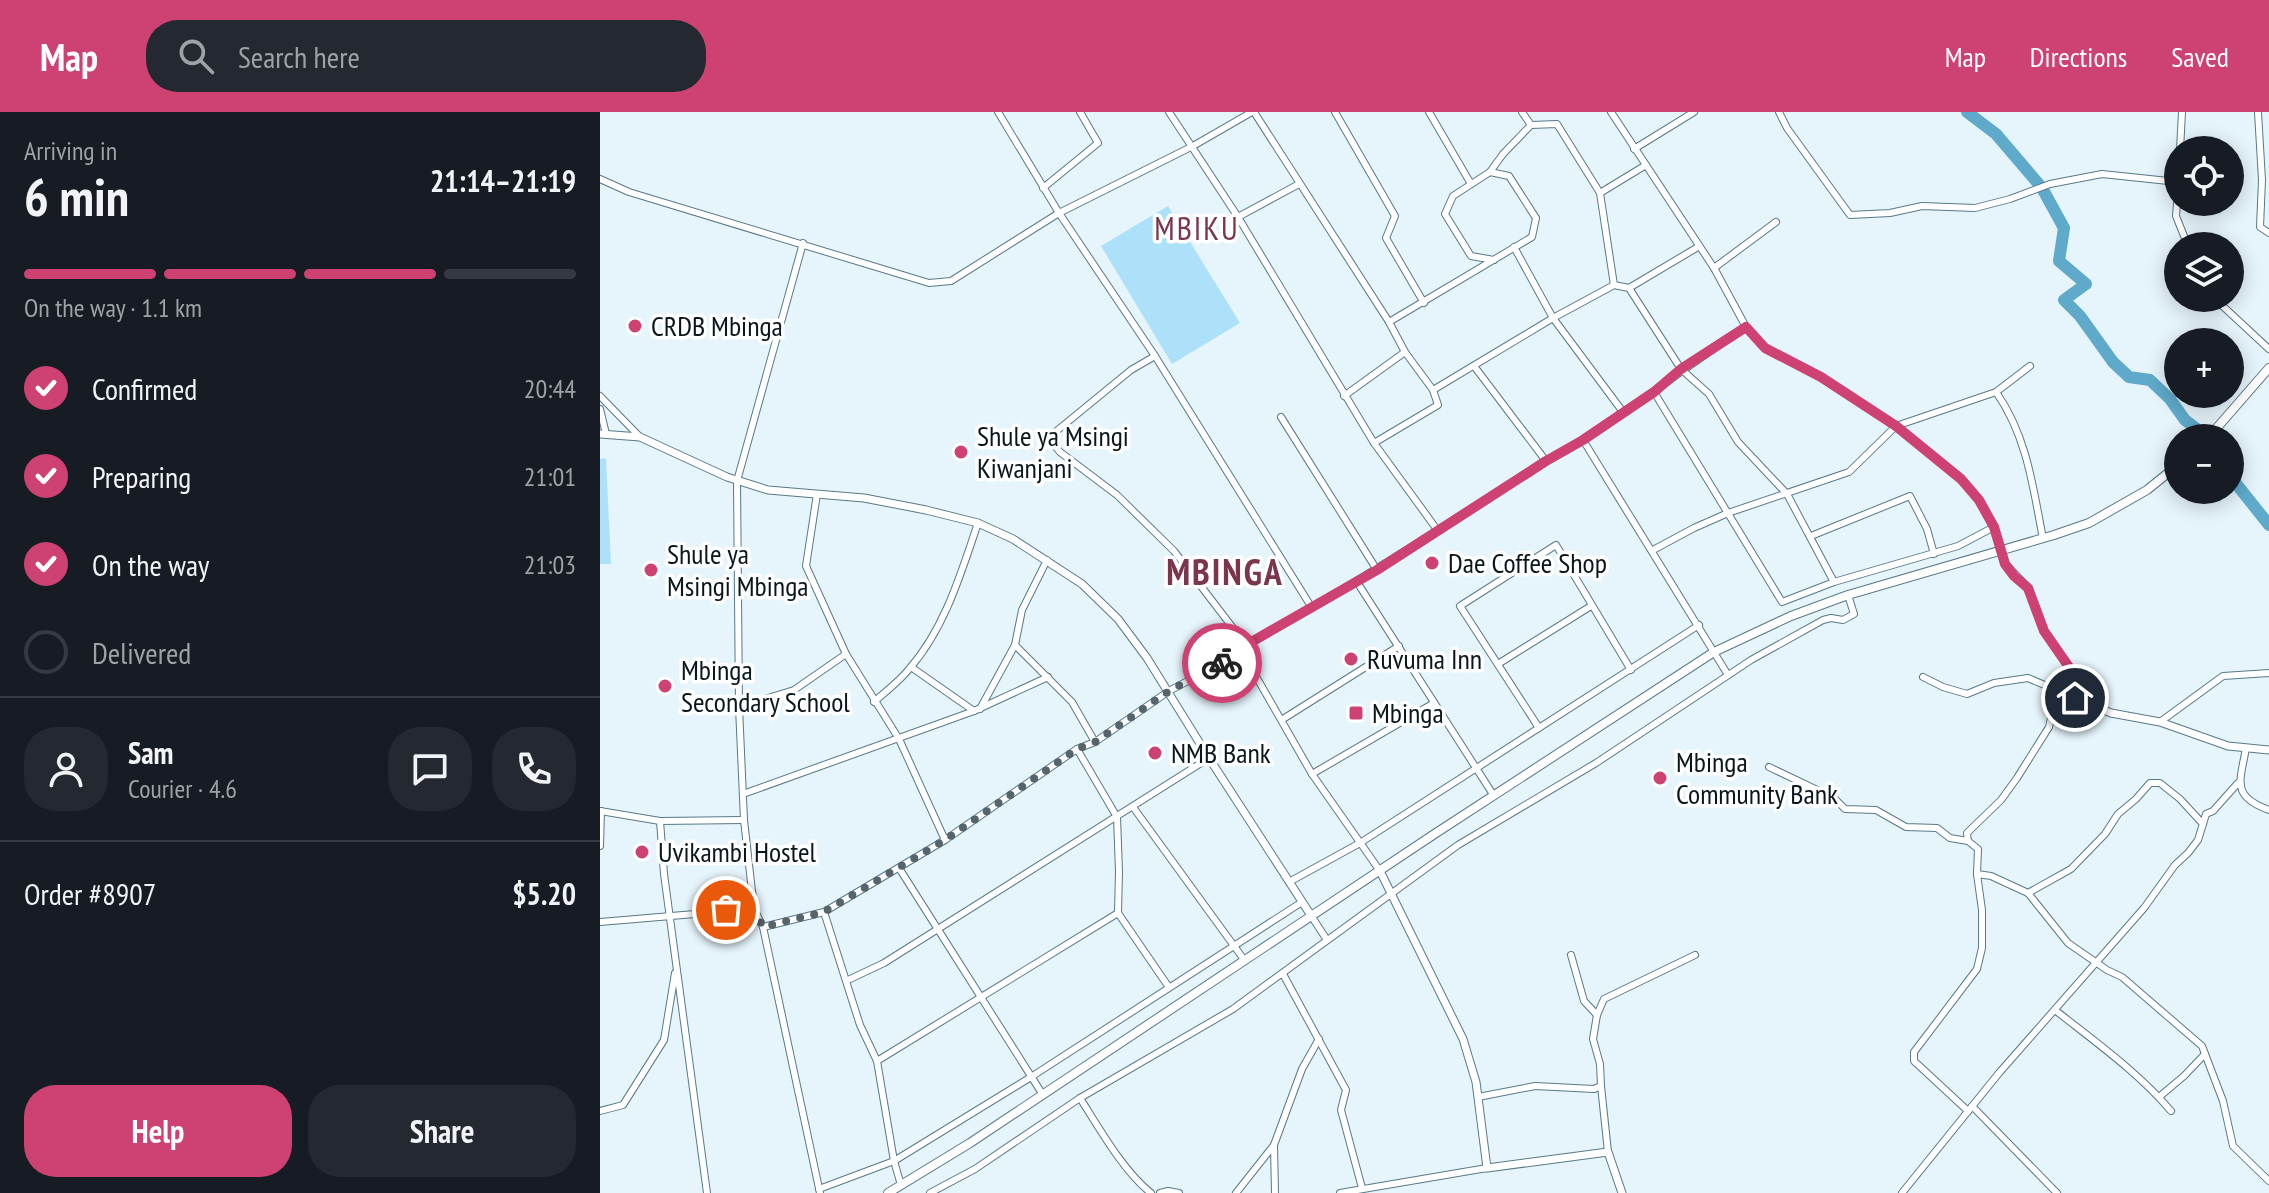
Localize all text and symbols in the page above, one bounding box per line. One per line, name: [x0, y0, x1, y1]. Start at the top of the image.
search box: [146, 20, 706, 92]
text: Map: [40, 32, 98, 81]
icon: search: [174, 34, 218, 78]
text: Search here: [238, 37, 360, 76]
text: Map: [1945, 38, 1986, 75]
text: Directions: [2030, 38, 2127, 75]
text: Saved: [2171, 38, 2229, 75]
text: Arriving in: [24, 134, 117, 167]
map controls: [2164, 136, 2244, 504]
button: locate: [2164, 136, 2244, 216]
text: 21:14–21:19: [430, 161, 576, 200]
text: 6 min: [24, 163, 129, 230]
district label: MBIKU: [1154, 207, 1240, 249]
button: layers: [2164, 232, 2244, 312]
text: On the way · 1.1 km: [24, 291, 202, 324]
place label: CRDB Mbinga: [651, 307, 783, 344]
marker: CRDB Mbinga: [626, 317, 644, 335]
button: +: [2164, 328, 2244, 408]
icon: check: [24, 366, 68, 410]
text: Confirmed: [92, 369, 197, 408]
text: 20:44: [524, 372, 576, 405]
place label: Shule ya Msingi Kiwanjani: [977, 417, 1129, 486]
button: −: [2164, 424, 2244, 504]
marker: Shule ya Msingi Kiwanjani: [952, 443, 970, 461]
icon: check: [24, 454, 68, 498]
text: Preparing: [92, 457, 191, 496]
text: 21:01: [524, 460, 576, 493]
place label: Shule ya Msingi Mbinga: [667, 535, 808, 604]
icon: check: [24, 542, 68, 586]
place label: Dae Coffee Shop: [1448, 544, 1607, 581]
text: On the way: [92, 545, 209, 584]
text: 21:03: [524, 548, 576, 581]
district label: MBINGA: [1166, 548, 1284, 595]
marker: Dae Coffee Shop: [1423, 554, 1441, 572]
marker: Shule ya Msingi Mbinga: [642, 561, 660, 579]
courier: [1182, 623, 1262, 703]
text: Delivered: [92, 633, 191, 672]
place label: Ruvuma Inn: [1367, 640, 1482, 677]
icon: bike: [1200, 641, 1244, 685]
marker: Ruvuma Inn: [1342, 650, 1360, 668]
place label: Mbinga Secondary School: [681, 651, 850, 720]
pin: [2041, 664, 2109, 732]
icon: home: [2053, 676, 2097, 720]
marker: Mbinga Secondary School: [656, 677, 674, 695]
place label: Mbinga: [1372, 694, 1444, 731]
marker: Mbinga: [1347, 704, 1365, 722]
button: person: [24, 727, 108, 811]
button: chat: [388, 727, 472, 811]
button: phone: [492, 727, 576, 811]
text: Sam: [128, 733, 173, 772]
place label: NMB Bank: [1171, 734, 1271, 771]
place label: Mbinga Community Bank: [1676, 743, 1838, 812]
marker: NMB Bank: [1146, 744, 1164, 762]
marker: Mbinga Community Bank: [1651, 769, 1669, 787]
text: Courier · 4.6: [128, 772, 237, 805]
place label: Uvikambi Hostel: [658, 833, 817, 870]
marker: Uvikambi Hostel: [633, 843, 651, 861]
text: Order #8907: [24, 874, 156, 913]
text: $5.20: [512, 874, 576, 913]
pin: [692, 876, 760, 944]
icon: bag: [704, 888, 748, 932]
button: Help: [24, 1085, 292, 1177]
button: Share: [308, 1085, 576, 1177]

